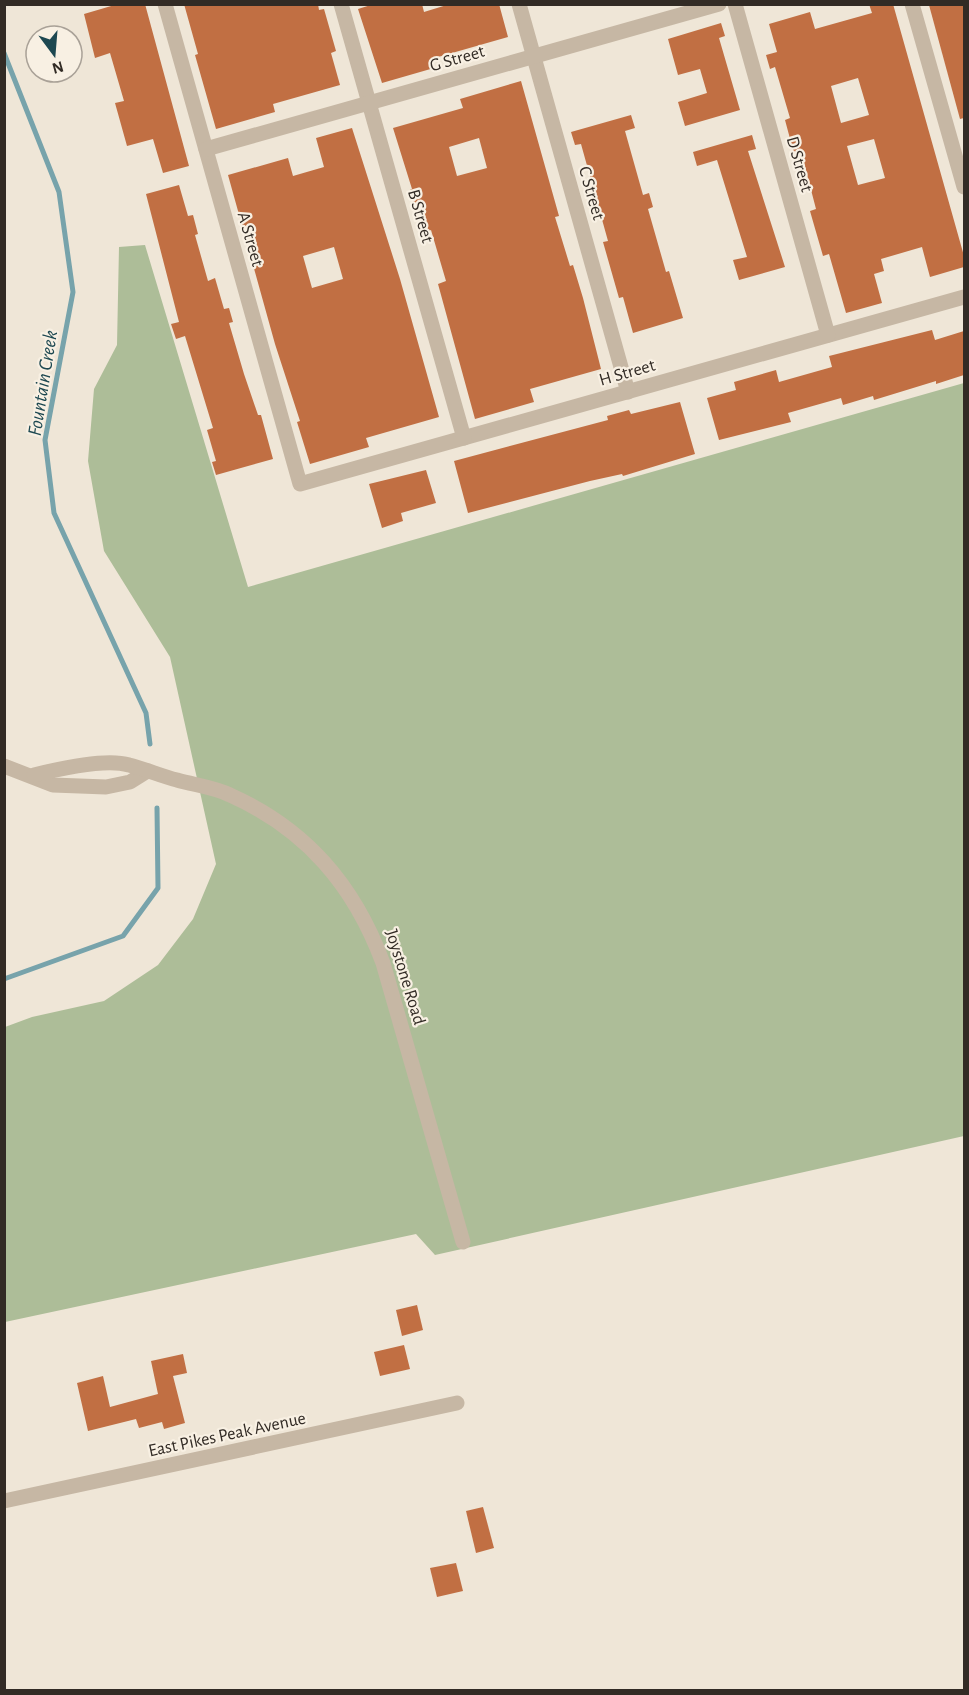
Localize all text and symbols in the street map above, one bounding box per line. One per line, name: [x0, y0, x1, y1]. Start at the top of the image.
north arrow: [24, 24, 84, 84]
street label: G Street: [428, 43, 487, 75]
text: N: [50, 58, 65, 77]
street label: D Street: [783, 134, 816, 194]
street label: C Street: [575, 165, 607, 222]
street label: B Street: [404, 187, 436, 245]
street label: A Street: [234, 210, 266, 269]
water label: Fountain Creek: [25, 329, 61, 437]
street label: H Street: [597, 356, 658, 390]
street label: Joystone Road: [382, 927, 428, 1027]
street label: East Pikes Peak Avenue: [147, 1409, 308, 1460]

